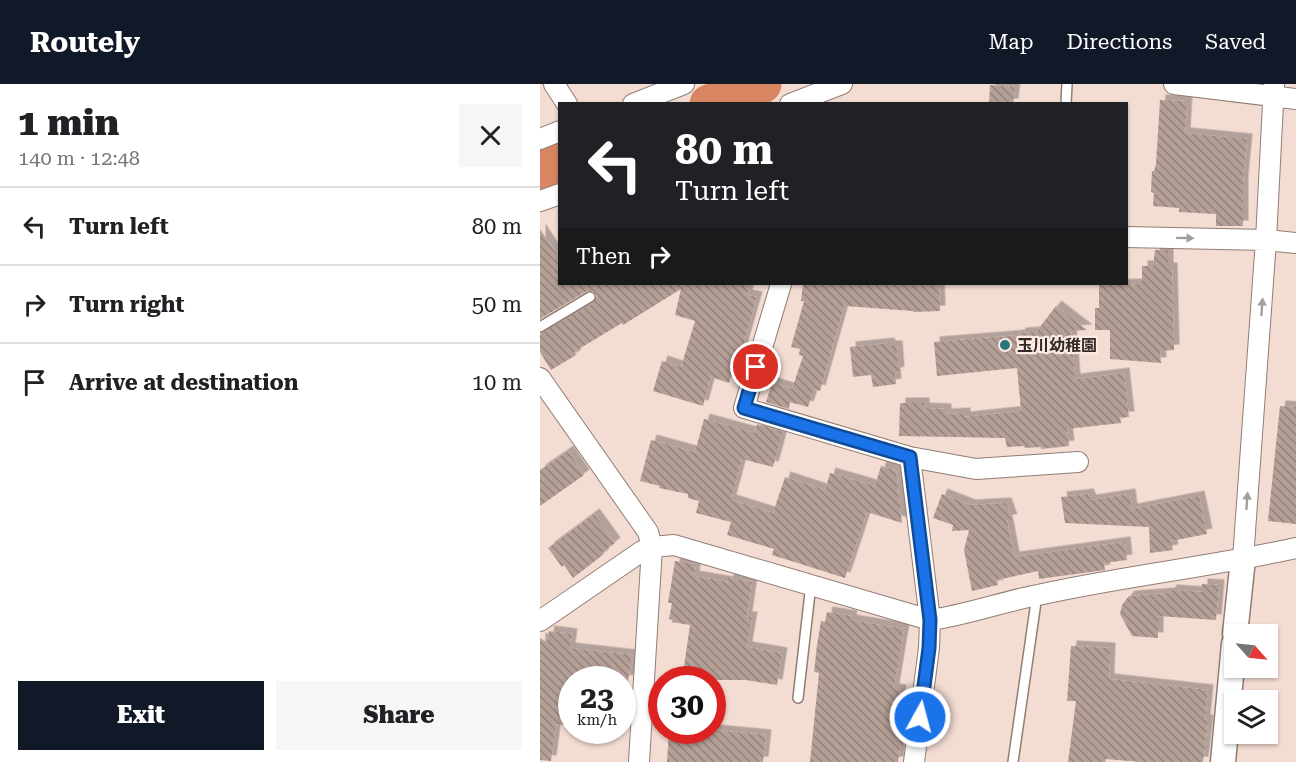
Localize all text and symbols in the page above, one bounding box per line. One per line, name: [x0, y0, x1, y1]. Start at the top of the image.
text: Routely: [30, 26, 140, 59]
text: Map: [989, 30, 1033, 54]
text: Directions: [1066, 30, 1172, 54]
text: Saved: [1205, 30, 1266, 54]
text: 1 min: [18, 102, 119, 144]
button: close: [459, 104, 522, 167]
text: 80 m: [675, 125, 773, 174]
icon: left: [576, 126, 654, 204]
text: 140 m · 12:48: [18, 146, 140, 170]
text: Turn left: [675, 175, 789, 207]
icon: left: [18, 210, 51, 243]
text: Turn left: [69, 214, 169, 239]
text: 80 m: [472, 214, 522, 239]
one-way arrow: [1175, 234, 1194, 243]
icon: right: [643, 240, 676, 273]
text: Then: [576, 244, 631, 269]
icon: right: [18, 288, 51, 321]
text: Turn right: [69, 292, 184, 317]
text: 50 m: [472, 292, 522, 317]
one-way arrow: [1257, 297, 1266, 316]
place label: 玉川幼稚園: [1017, 336, 1097, 355]
marker: 玉川幼稚園: [998, 338, 1012, 352]
pin: [730, 341, 781, 392]
icon: arrive: [739, 350, 772, 383]
icon: arrive: [18, 366, 51, 399]
text: Arrive at destination: [69, 370, 298, 395]
text: 10 m: [472, 370, 522, 395]
one-way arrow: [1243, 492, 1252, 511]
north arrow: [1224, 624, 1278, 678]
map controls: [1224, 624, 1278, 744]
speed limit sign: 30: [648, 666, 726, 744]
text: 23: [580, 680, 614, 715]
button: Exit: [18, 681, 264, 750]
button: Share: [276, 681, 522, 750]
position arrow: [888, 685, 952, 749]
button: layers: [1224, 690, 1278, 744]
text: km/h: [577, 711, 617, 729]

